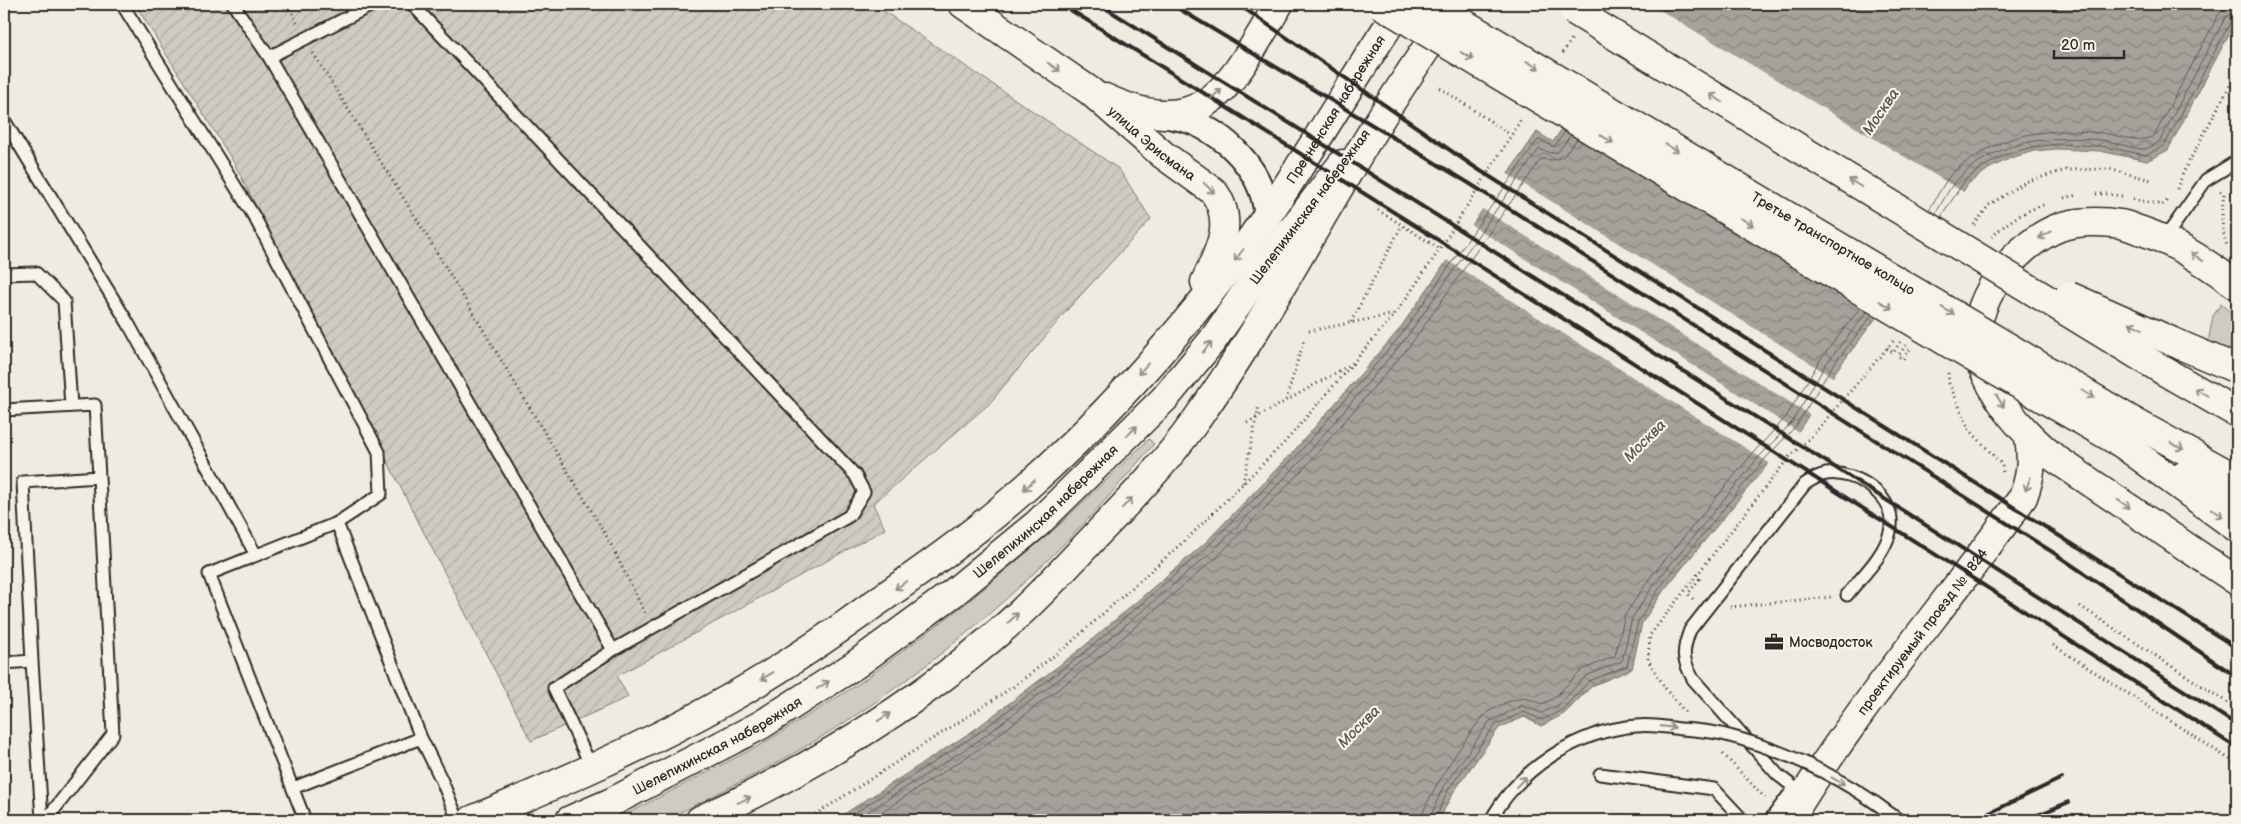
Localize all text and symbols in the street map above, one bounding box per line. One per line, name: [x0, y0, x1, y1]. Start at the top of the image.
scale bar: [2054, 28, 2124, 60]
street label: Пресненская набережная: [1282, 32, 1389, 187]
text: 20 m: [2061, 36, 2095, 55]
one-way arrow: [1460, 51, 1474, 61]
one-way arrow: [1525, 60, 1539, 70]
one-way arrow: [1046, 62, 1060, 72]
water label: Москва: [1858, 85, 1904, 139]
one-way arrow: [1209, 88, 1222, 100]
one-way arrow: [1710, 92, 1724, 102]
street label: улица Эрисмана: [1105, 102, 1200, 185]
street label: Шелепихинская набережная: [1246, 126, 1374, 288]
one-way arrow: [1599, 134, 1613, 144]
one-way arrow: [1665, 144, 1679, 154]
one-way arrow: [1848, 177, 1862, 187]
one-way arrow: [1203, 182, 1215, 194]
street label: Третье транспортное кольцо: [1748, 188, 1918, 298]
one-way arrow: [1739, 217, 1753, 227]
one-way arrow: [2037, 230, 2052, 240]
one-way arrow: [1233, 248, 1244, 261]
one-way arrow: [2190, 252, 2204, 262]
one-way arrow: [1878, 301, 1892, 311]
one-way arrow: [1940, 307, 1954, 317]
one-way arrow: [2129, 320, 2144, 330]
one-way arrow: [1202, 341, 1213, 354]
one-way arrow: [1137, 363, 1149, 376]
one-way arrow: [2194, 387, 2208, 397]
one-way arrow: [2080, 390, 2094, 400]
one-way arrow: [1996, 393, 2006, 407]
water label: Москва: [1620, 416, 1670, 466]
one-way arrow: [1125, 425, 1138, 437]
street label: Шелепихинская набережная: [969, 441, 1121, 582]
one-way arrow: [2169, 441, 2183, 451]
one-way arrow: [2023, 475, 2032, 491]
one-way arrow: [1023, 479, 1035, 491]
one-way arrow: [1121, 496, 1133, 509]
one-way arrow: [2117, 499, 2131, 509]
one-way arrow: [2210, 508, 2224, 518]
street label: проектируемый проезд № 1824: [1853, 544, 1992, 718]
one-way arrow: [894, 580, 908, 590]
one-way arrow: [1007, 612, 1019, 625]
office icon: Мосводосток: [1763, 631, 1785, 653]
place label: Мосводосток: [1789, 634, 1873, 651]
one-way arrow: [760, 672, 774, 682]
one-way arrow: [816, 680, 830, 691]
street label: Шелепихинская набережная: [630, 693, 805, 798]
water label: Москва: [1334, 702, 1384, 752]
one-way arrow: [877, 712, 891, 722]
one-way arrow: [1660, 723, 1676, 732]
one-way arrow: [1515, 775, 1527, 788]
one-way arrow: [1830, 776, 1845, 786]
one-way arrow: [737, 795, 752, 805]

